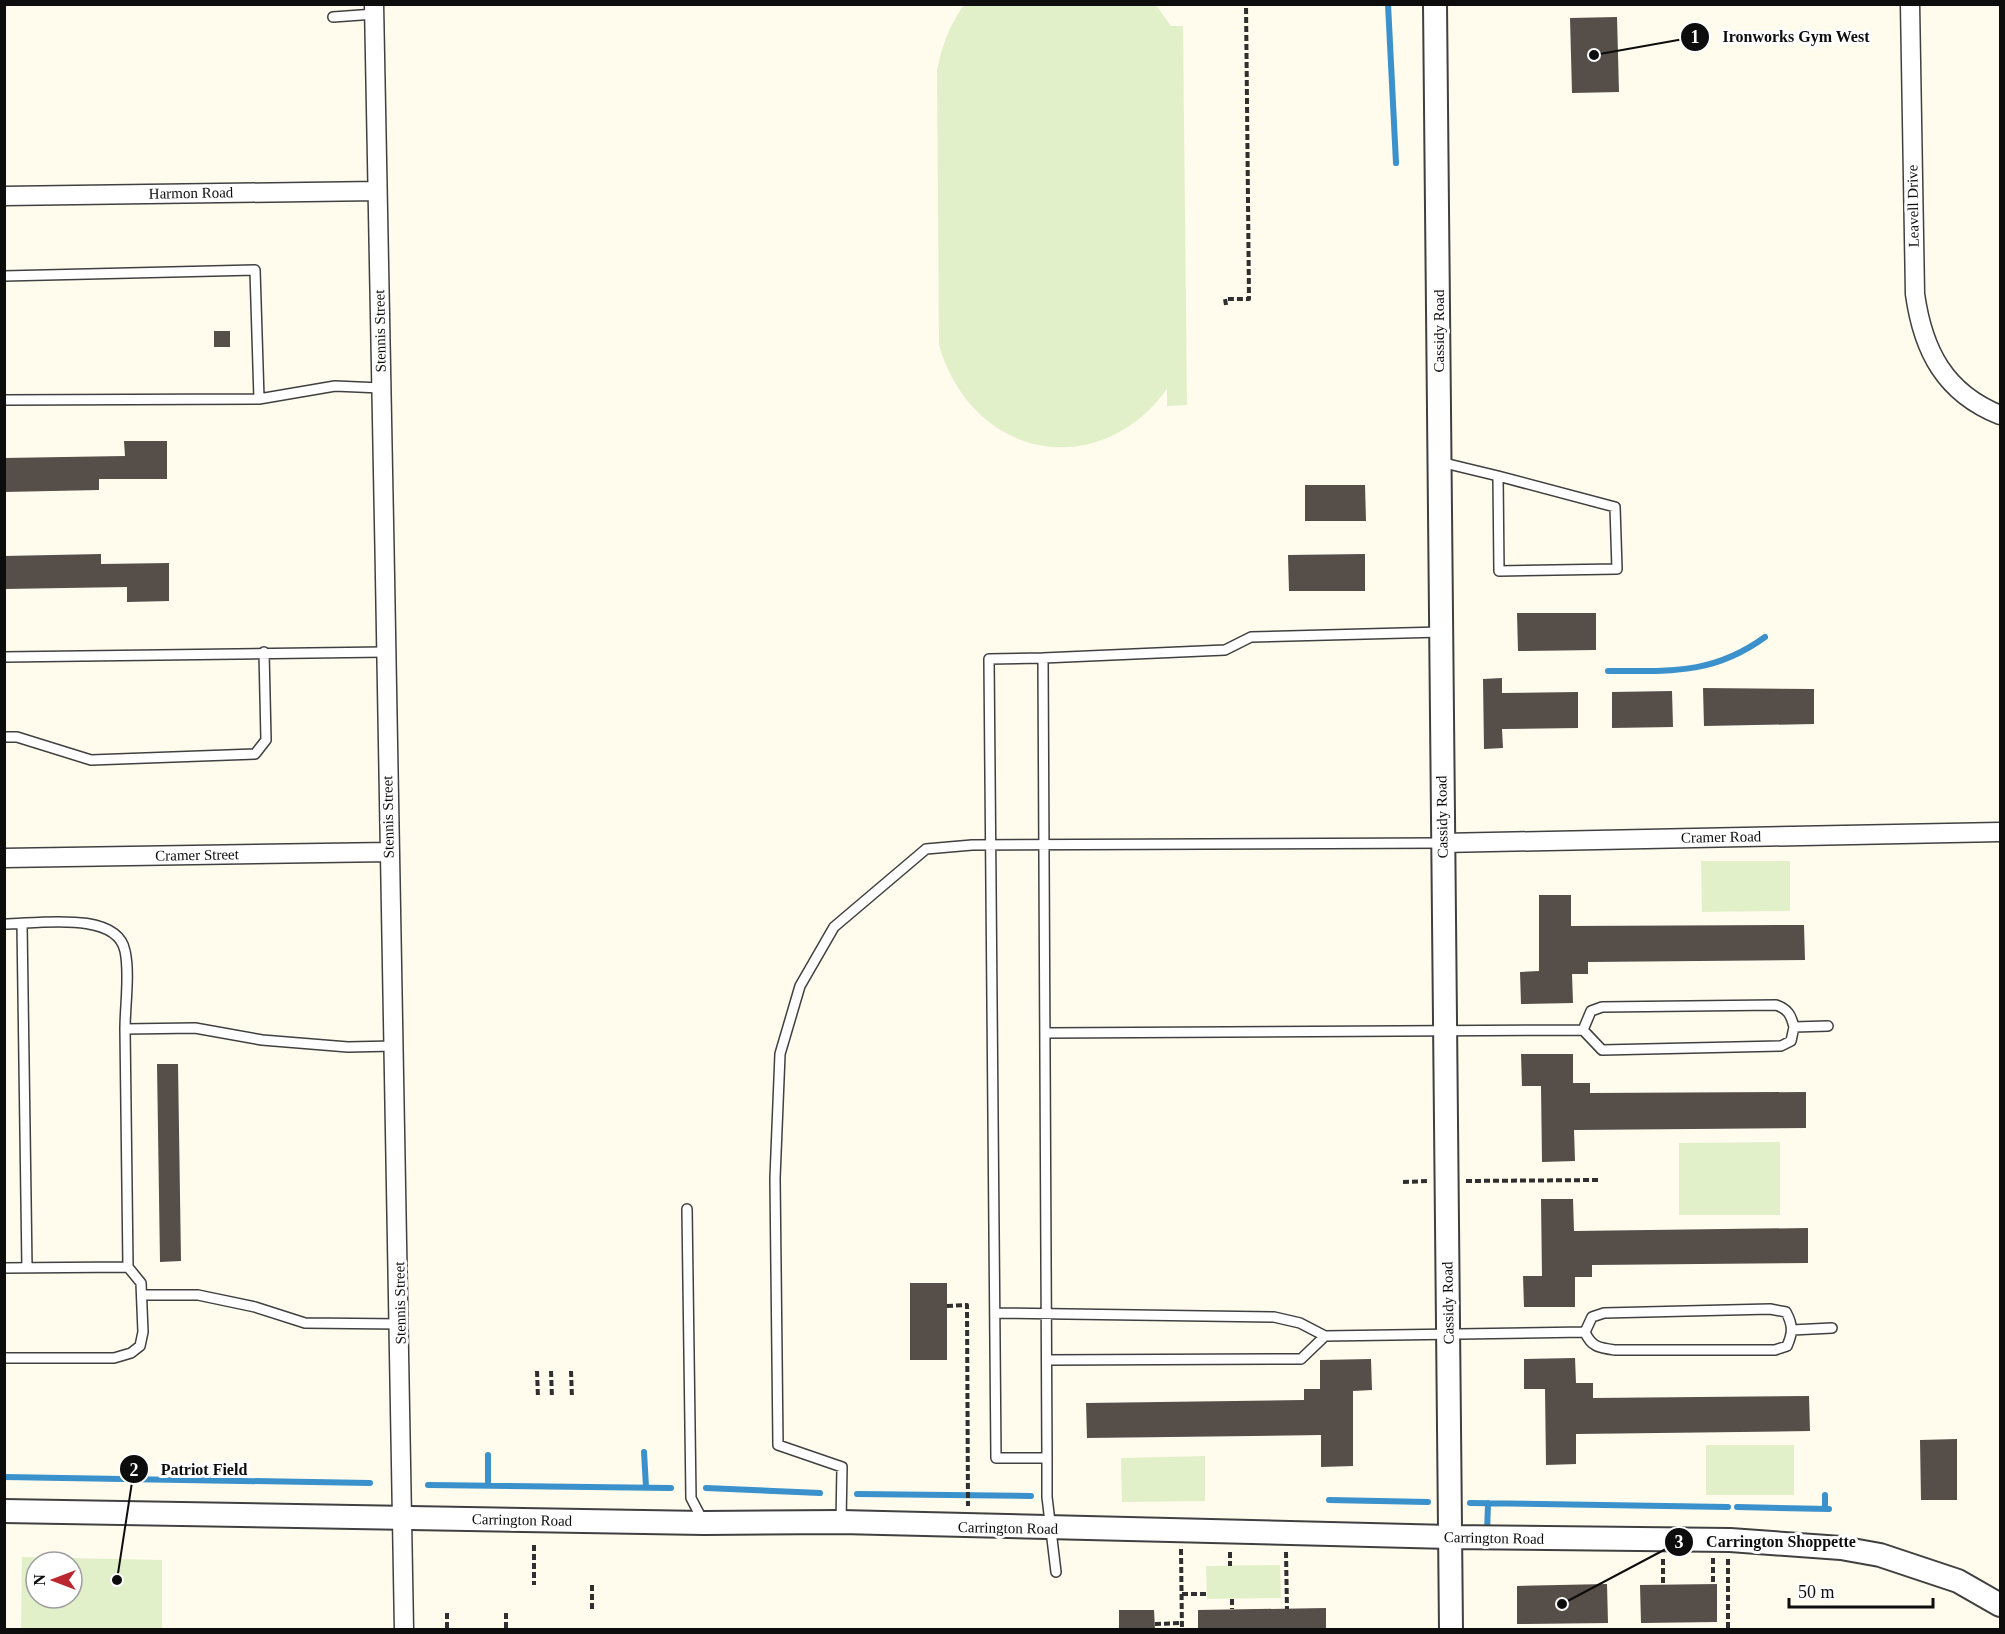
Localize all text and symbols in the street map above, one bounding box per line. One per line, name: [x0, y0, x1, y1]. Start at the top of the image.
callout: Ironworks Gym West: [1680, 20, 1881, 54]
text: 1: [1691, 27, 1700, 47]
text: Ironworks Gym West: [1723, 28, 1870, 46]
street label: Leavell Drive: [1904, 164, 1922, 248]
street label: Harmon Road: [149, 184, 234, 202]
street label: Stennis Street: [371, 289, 389, 373]
street label: Cassidy Road: [1431, 289, 1447, 372]
street label: Stennis Street: [379, 775, 397, 859]
street label: Cassidy Road: [1433, 775, 1451, 859]
street label: Cramer Road: [1681, 828, 1762, 846]
street label: Cramer Street: [155, 846, 240, 864]
street label: Stennis Street: [391, 1261, 409, 1345]
street label: Cassidy Road: [1439, 1261, 1457, 1345]
callout: Patriot Field: [119, 1452, 260, 1486]
text: 2: [130, 1460, 139, 1480]
text: Patriot Field: [161, 1461, 247, 1478]
street label: Carrington Road: [472, 1511, 573, 1529]
street label: Carrington Road: [958, 1519, 1059, 1537]
callout: Carrington Shoppette: [1664, 1525, 1868, 1559]
street label: Carrington Road: [1444, 1529, 1545, 1547]
text: 3: [1675, 1532, 1684, 1552]
text: Carrington Shoppette: [1706, 1533, 1856, 1551]
north arrow: [24, 1550, 84, 1610]
scale bar: [1789, 1571, 1933, 1609]
text: N: [31, 1574, 48, 1586]
text: 50 m: [1798, 1582, 1835, 1602]

